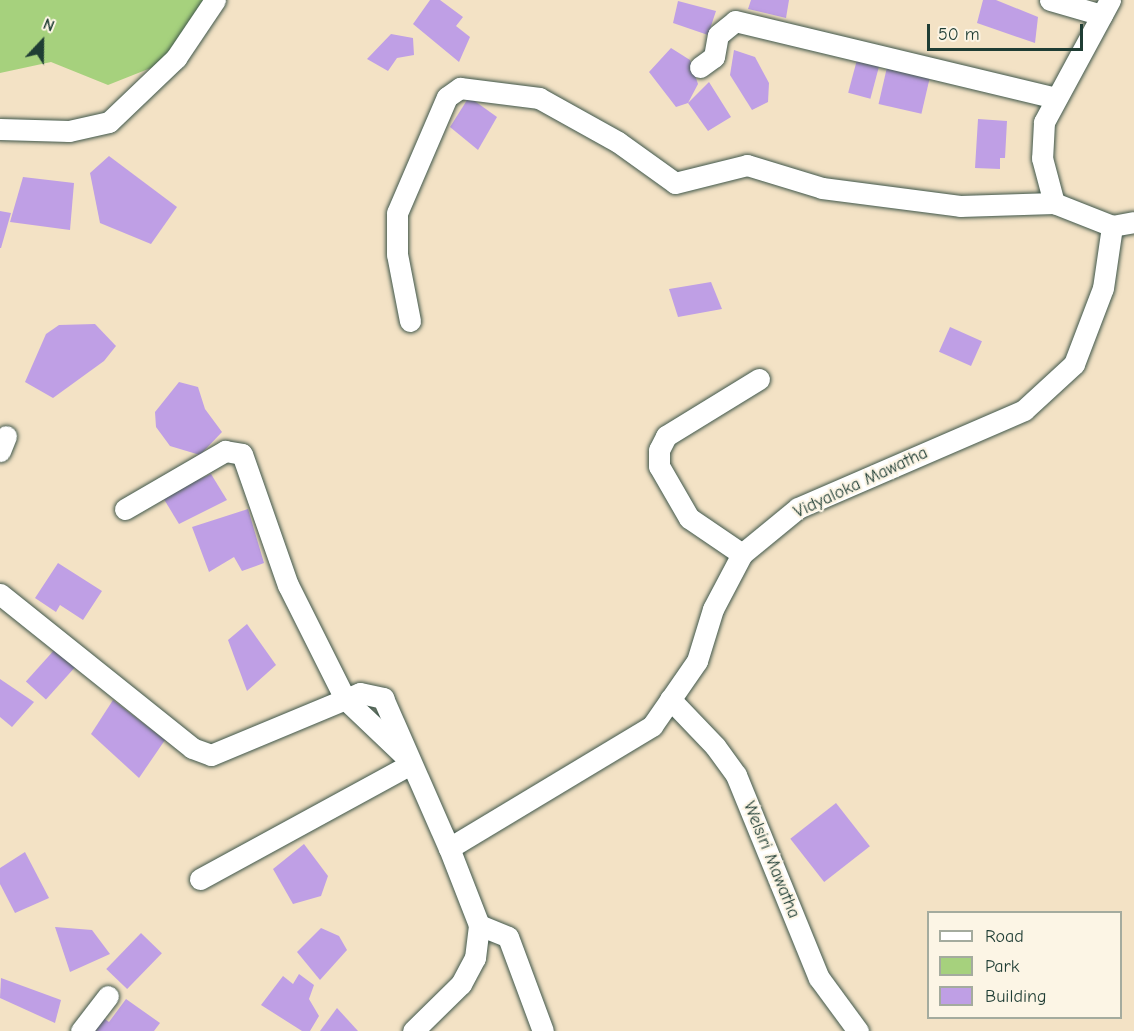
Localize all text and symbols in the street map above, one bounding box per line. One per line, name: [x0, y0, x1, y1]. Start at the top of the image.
north arrow: [12, 12, 72, 72]
scale bar: [930, 12, 1086, 50]
text: N: [41, 15, 57, 36]
text: 50 m: [938, 24, 980, 45]
street label: Vidyaloka Mawatha: [790, 442, 932, 524]
street label: Welsiri Mawatha: [738, 798, 804, 922]
legend: [927, 911, 1122, 1019]
text: Road: [985, 926, 1024, 947]
text: Park: [985, 956, 1019, 977]
text: Building: [985, 986, 1047, 1007]

